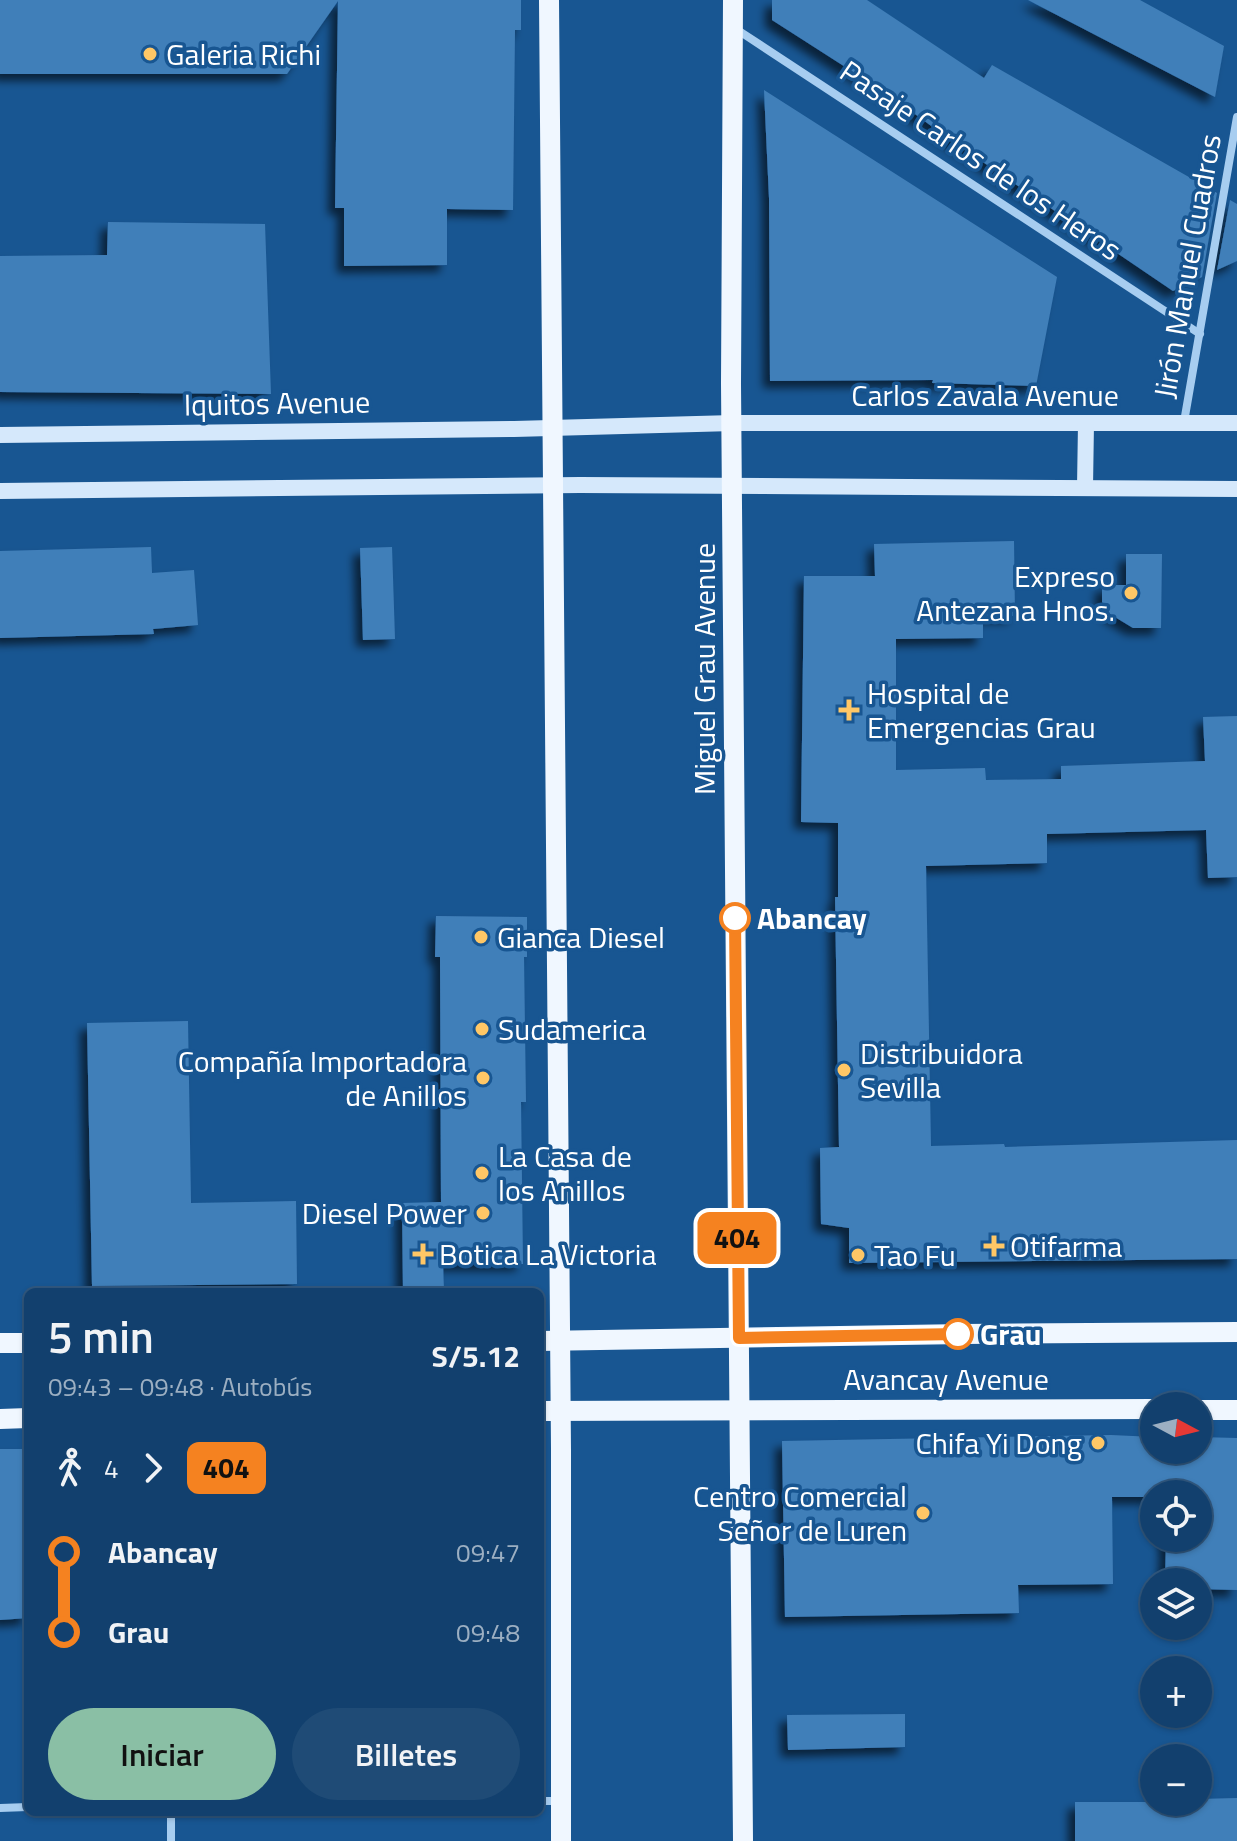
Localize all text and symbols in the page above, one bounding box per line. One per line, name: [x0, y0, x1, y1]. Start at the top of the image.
place label: Galeria Richi: [166, 31, 321, 77]
marker: Galeria Richi: [141, 45, 159, 63]
street label: Pasaje Carlos de los Heros: [831, 48, 1131, 272]
street label: Jirón Manuel Cuadros: [1141, 130, 1233, 402]
street label: Carlos Zavala Avenue: [851, 372, 1119, 418]
street label: Iquitos Avenue: [183, 378, 371, 428]
street label: Miguel Grau Avenue: [681, 543, 727, 795]
place label: Expreso Antezana Hnos.: [916, 553, 1115, 633]
marker: Expreso Antezana Hnos.: [1122, 584, 1140, 602]
place label: Hospital de Emergencias Grau: [867, 670, 1096, 750]
marker: Hospital de Emergencias Grau: [838, 699, 860, 721]
place label: Abancay: [757, 895, 867, 941]
marker: Abancay: [720, 903, 750, 933]
place label: Gianca Diesel: [497, 914, 665, 960]
marker: Gianca Diesel: [472, 928, 490, 946]
place label: Sudamerica: [498, 1006, 646, 1052]
marker: Sudamerica: [473, 1020, 491, 1038]
place label: Distribuidora Sevilla: [860, 1030, 1023, 1110]
place label: Compañía Importadora de Anillos: [178, 1038, 467, 1118]
marker: Distribuidora Sevilla: [835, 1061, 853, 1079]
marker: Compañía Importadora de Anillos: [474, 1069, 492, 1087]
place label: La Casa de los Anillos: [498, 1133, 632, 1213]
marker: La Casa de los Anillos: [473, 1164, 491, 1182]
place label: Diesel Power: [302, 1190, 467, 1236]
marker: Diesel Power: [474, 1204, 492, 1222]
line badge: 404: [691, 1212, 783, 1264]
text: 404: [713, 1216, 761, 1259]
place label: Otifarma: [1010, 1223, 1122, 1269]
place label: Botica La Victoria: [439, 1231, 656, 1277]
place label: Tao Fu: [874, 1232, 956, 1278]
marker: Otifarma: [985, 1237, 1003, 1255]
marker: Botica La Victoria: [414, 1245, 432, 1263]
marker: Tao Fu: [849, 1246, 867, 1264]
text: 5 min: [48, 1303, 154, 1370]
place label: Grau: [980, 1311, 1041, 1357]
marker: Grau: [943, 1319, 973, 1349]
text: S/5.12: [432, 1333, 520, 1379]
street label: Avancay Avenue: [843, 1356, 1049, 1402]
text: 09:43 – 09:48 · Autobús: [48, 1367, 312, 1406]
north arrow: [1140, 1392, 1212, 1464]
map controls: [1140, 1392, 1212, 1816]
place label: Chifa Yi Dong: [915, 1420, 1082, 1466]
marker: Chifa Yi Dong: [1089, 1434, 1107, 1452]
icon: walk: [48, 1446, 92, 1490]
icon: forward: [131, 1446, 175, 1490]
text: 404: [203, 1446, 250, 1489]
text: 4: [104, 1449, 119, 1488]
place label: Centro Comercial Señor de Luren: [693, 1473, 907, 1553]
button: locate: [1140, 1480, 1212, 1552]
marker: Centro Comercial Señor de Luren: [914, 1504, 932, 1522]
text: Abancay: [108, 1529, 218, 1575]
text: 09:47: [456, 1533, 520, 1572]
button: layers: [1140, 1568, 1212, 1640]
text: Grau: [108, 1609, 169, 1655]
text: 09:48: [456, 1613, 520, 1652]
button: +: [1140, 1656, 1212, 1728]
button: Iniciar: [48, 1708, 276, 1800]
button: Billetes: [292, 1708, 520, 1800]
button: −: [1140, 1744, 1212, 1816]

